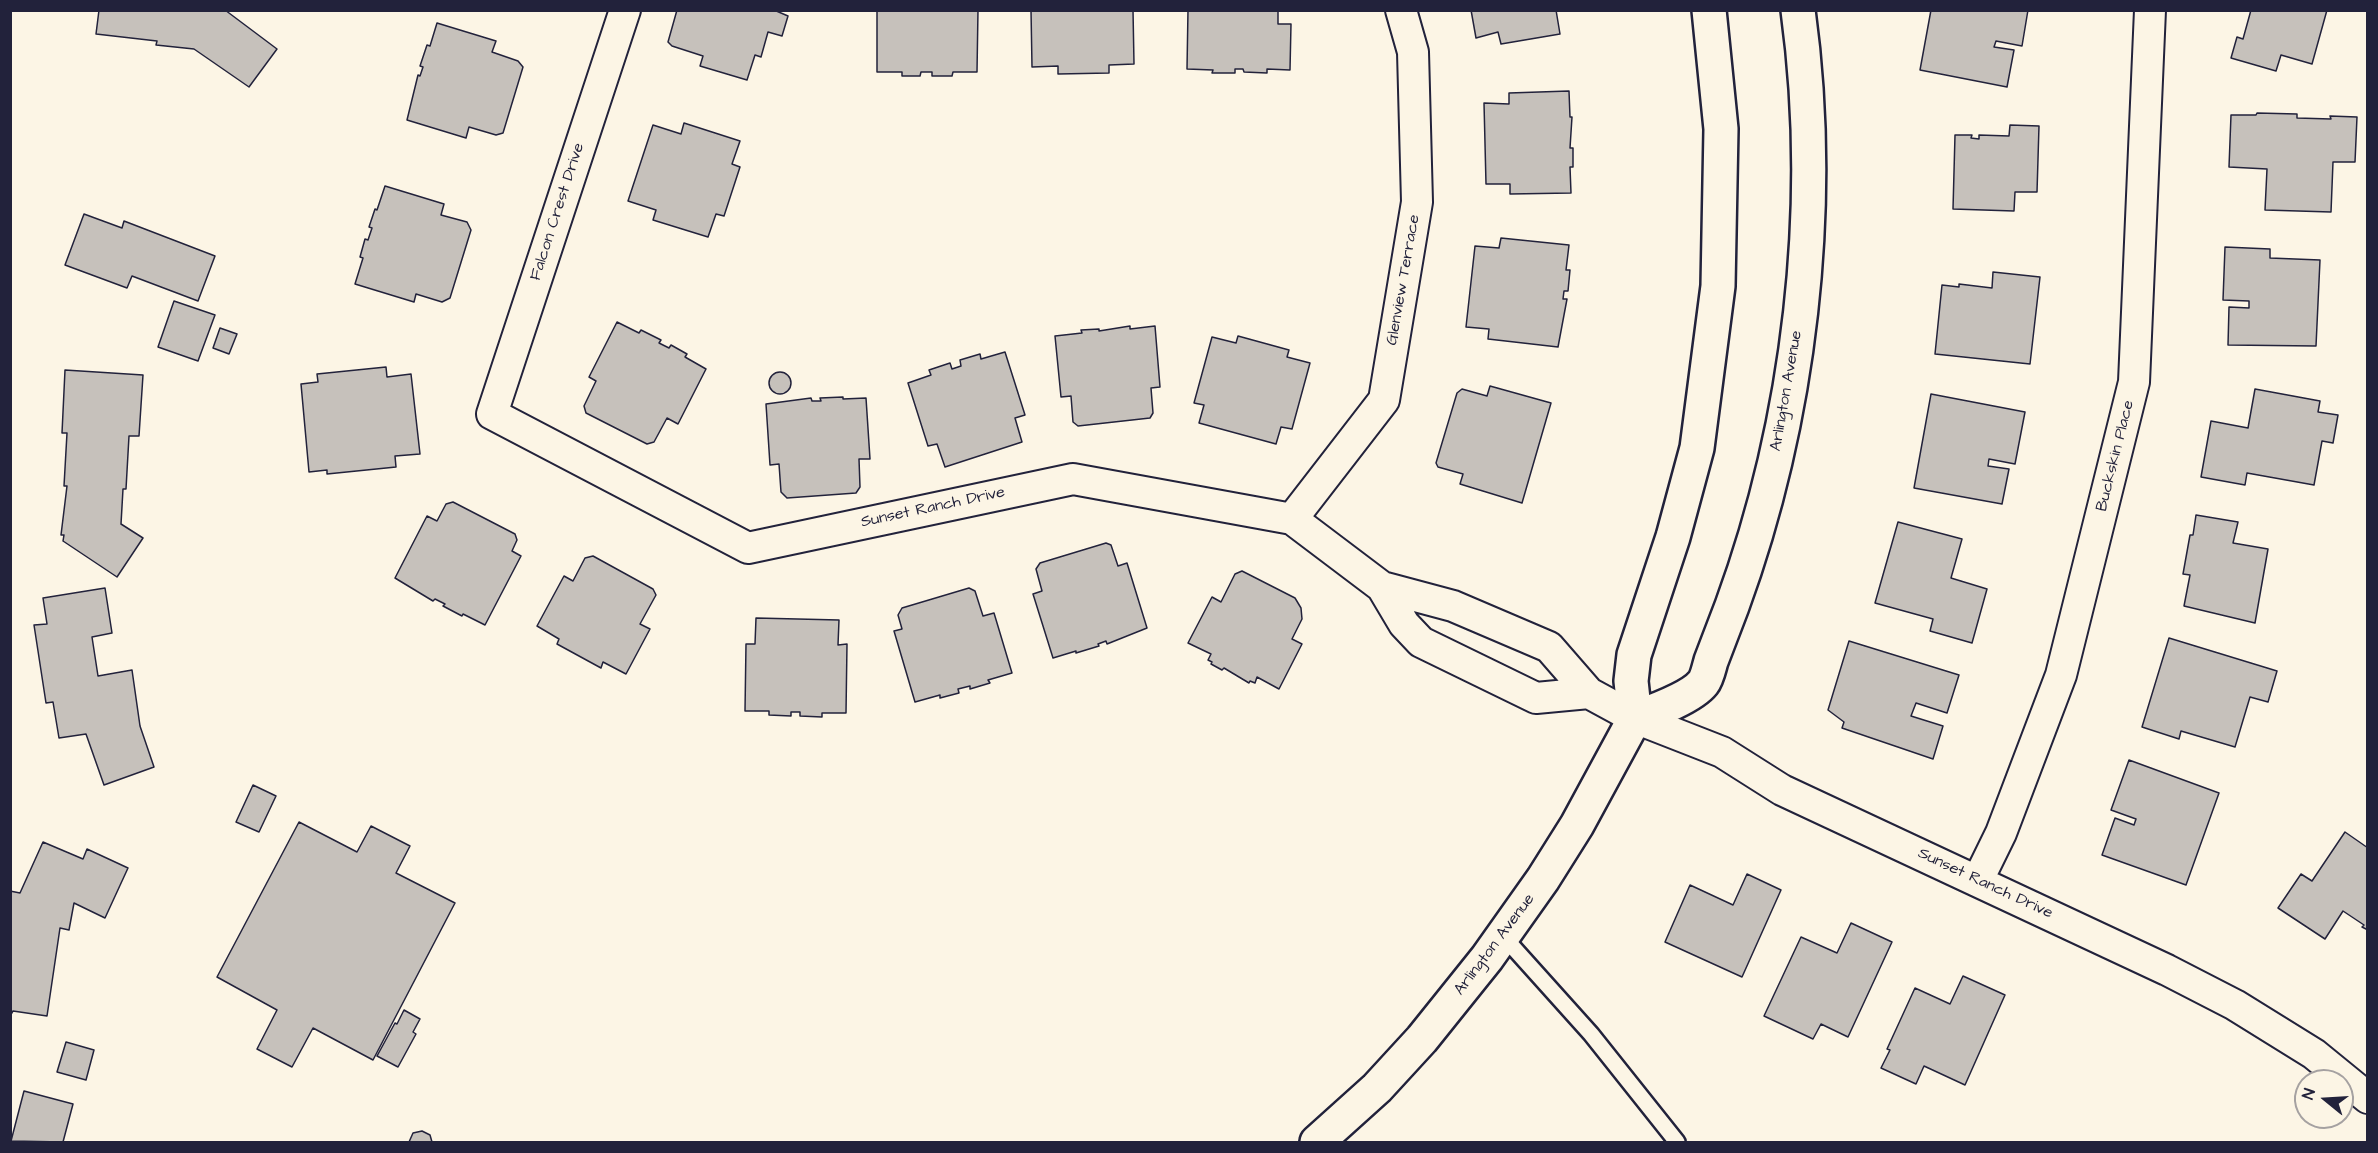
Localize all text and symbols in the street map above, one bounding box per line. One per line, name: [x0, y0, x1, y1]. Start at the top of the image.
street label: Falcon Crest Drive: [527, 141, 589, 283]
street label: Glenview Terrace: [1383, 213, 1425, 347]
street label: Arlington Avenue: [1767, 329, 1807, 453]
street label: Buckskin Place: [2093, 398, 2139, 514]
street label: Sunset Ranch Drive: [859, 483, 1007, 533]
street label: Sunset Ranch Drive: [1915, 844, 2055, 924]
street label: Arlington Avenue: [1451, 890, 1539, 1000]
north arrow: [2294, 1069, 2354, 1129]
text: N: [2297, 1086, 2321, 1102]

